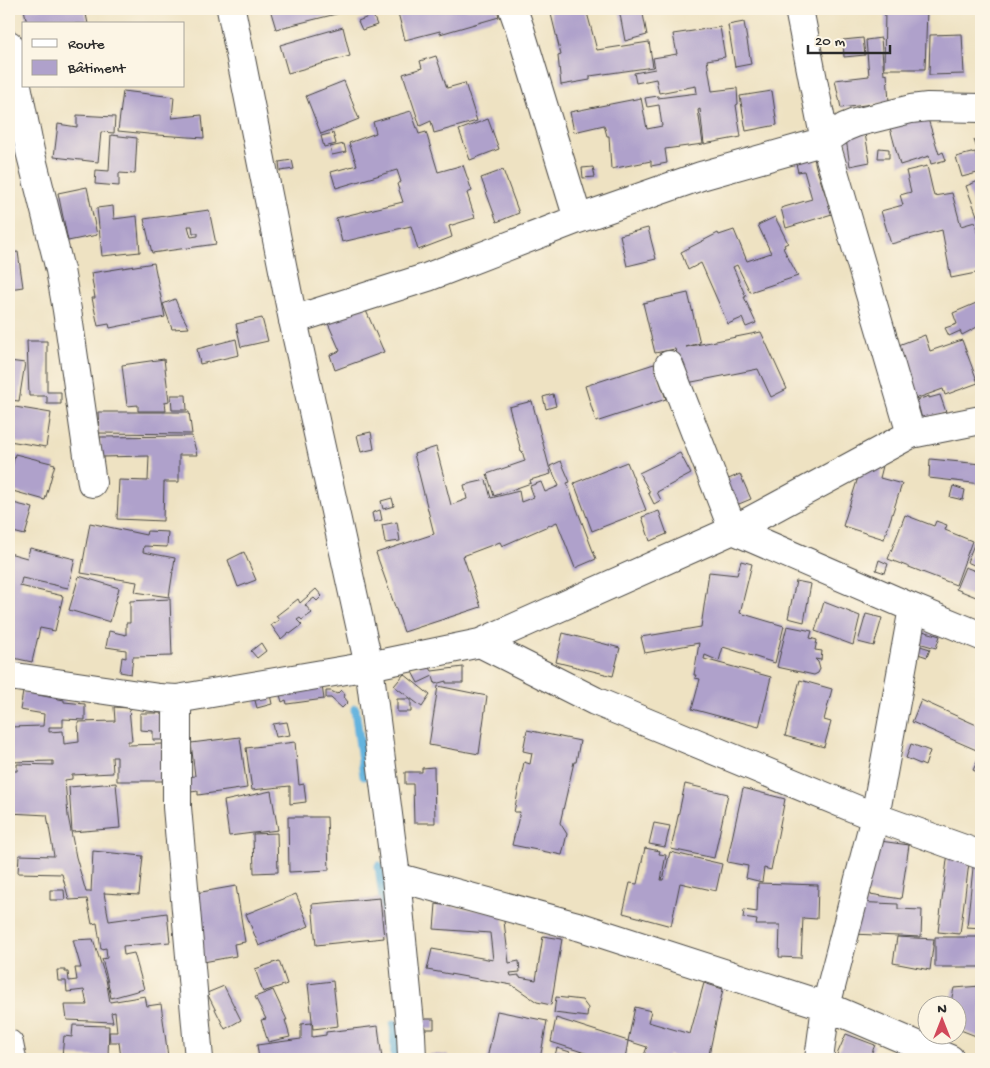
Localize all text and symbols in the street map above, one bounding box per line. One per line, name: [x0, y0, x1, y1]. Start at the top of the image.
legend: [22, 22, 185, 88]
scale bar: [808, 22, 890, 54]
text: 20 m: [815, 33, 845, 51]
text: Route: [68, 36, 105, 54]
text: Bâtiment: [67, 60, 127, 78]
north arrow: [918, 996, 968, 1046]
text: N: [937, 1001, 947, 1018]

